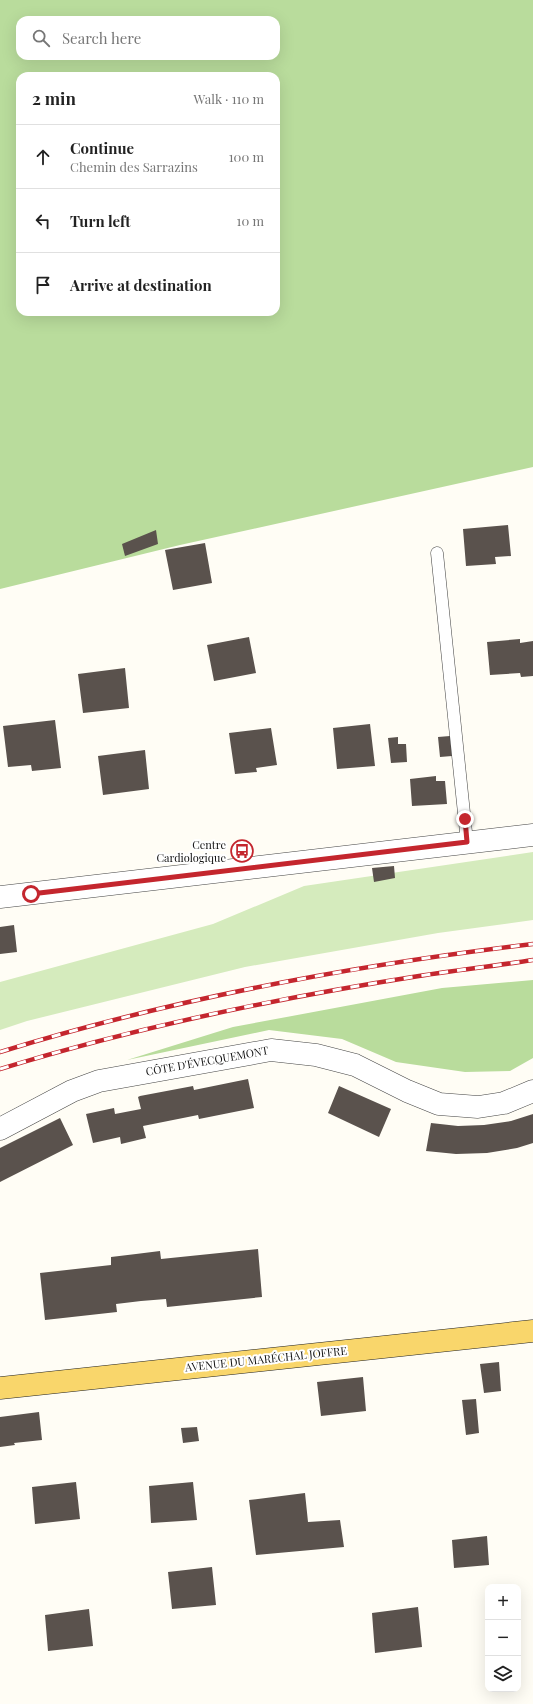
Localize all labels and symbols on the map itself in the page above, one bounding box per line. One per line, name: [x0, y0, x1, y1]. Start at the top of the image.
route end: [456, 810, 474, 828]
place label: Centre Cardiologique: [157, 837, 226, 865]
bus stop icon: Centre Cardiologique: [229, 838, 255, 864]
route start: [22, 885, 40, 903]
street label: CÔTE D'ÉVECQUEMONT: [144, 1042, 270, 1079]
street label: AVENUE DU MARÉCHAL JOFFRE: [183, 1343, 348, 1375]

